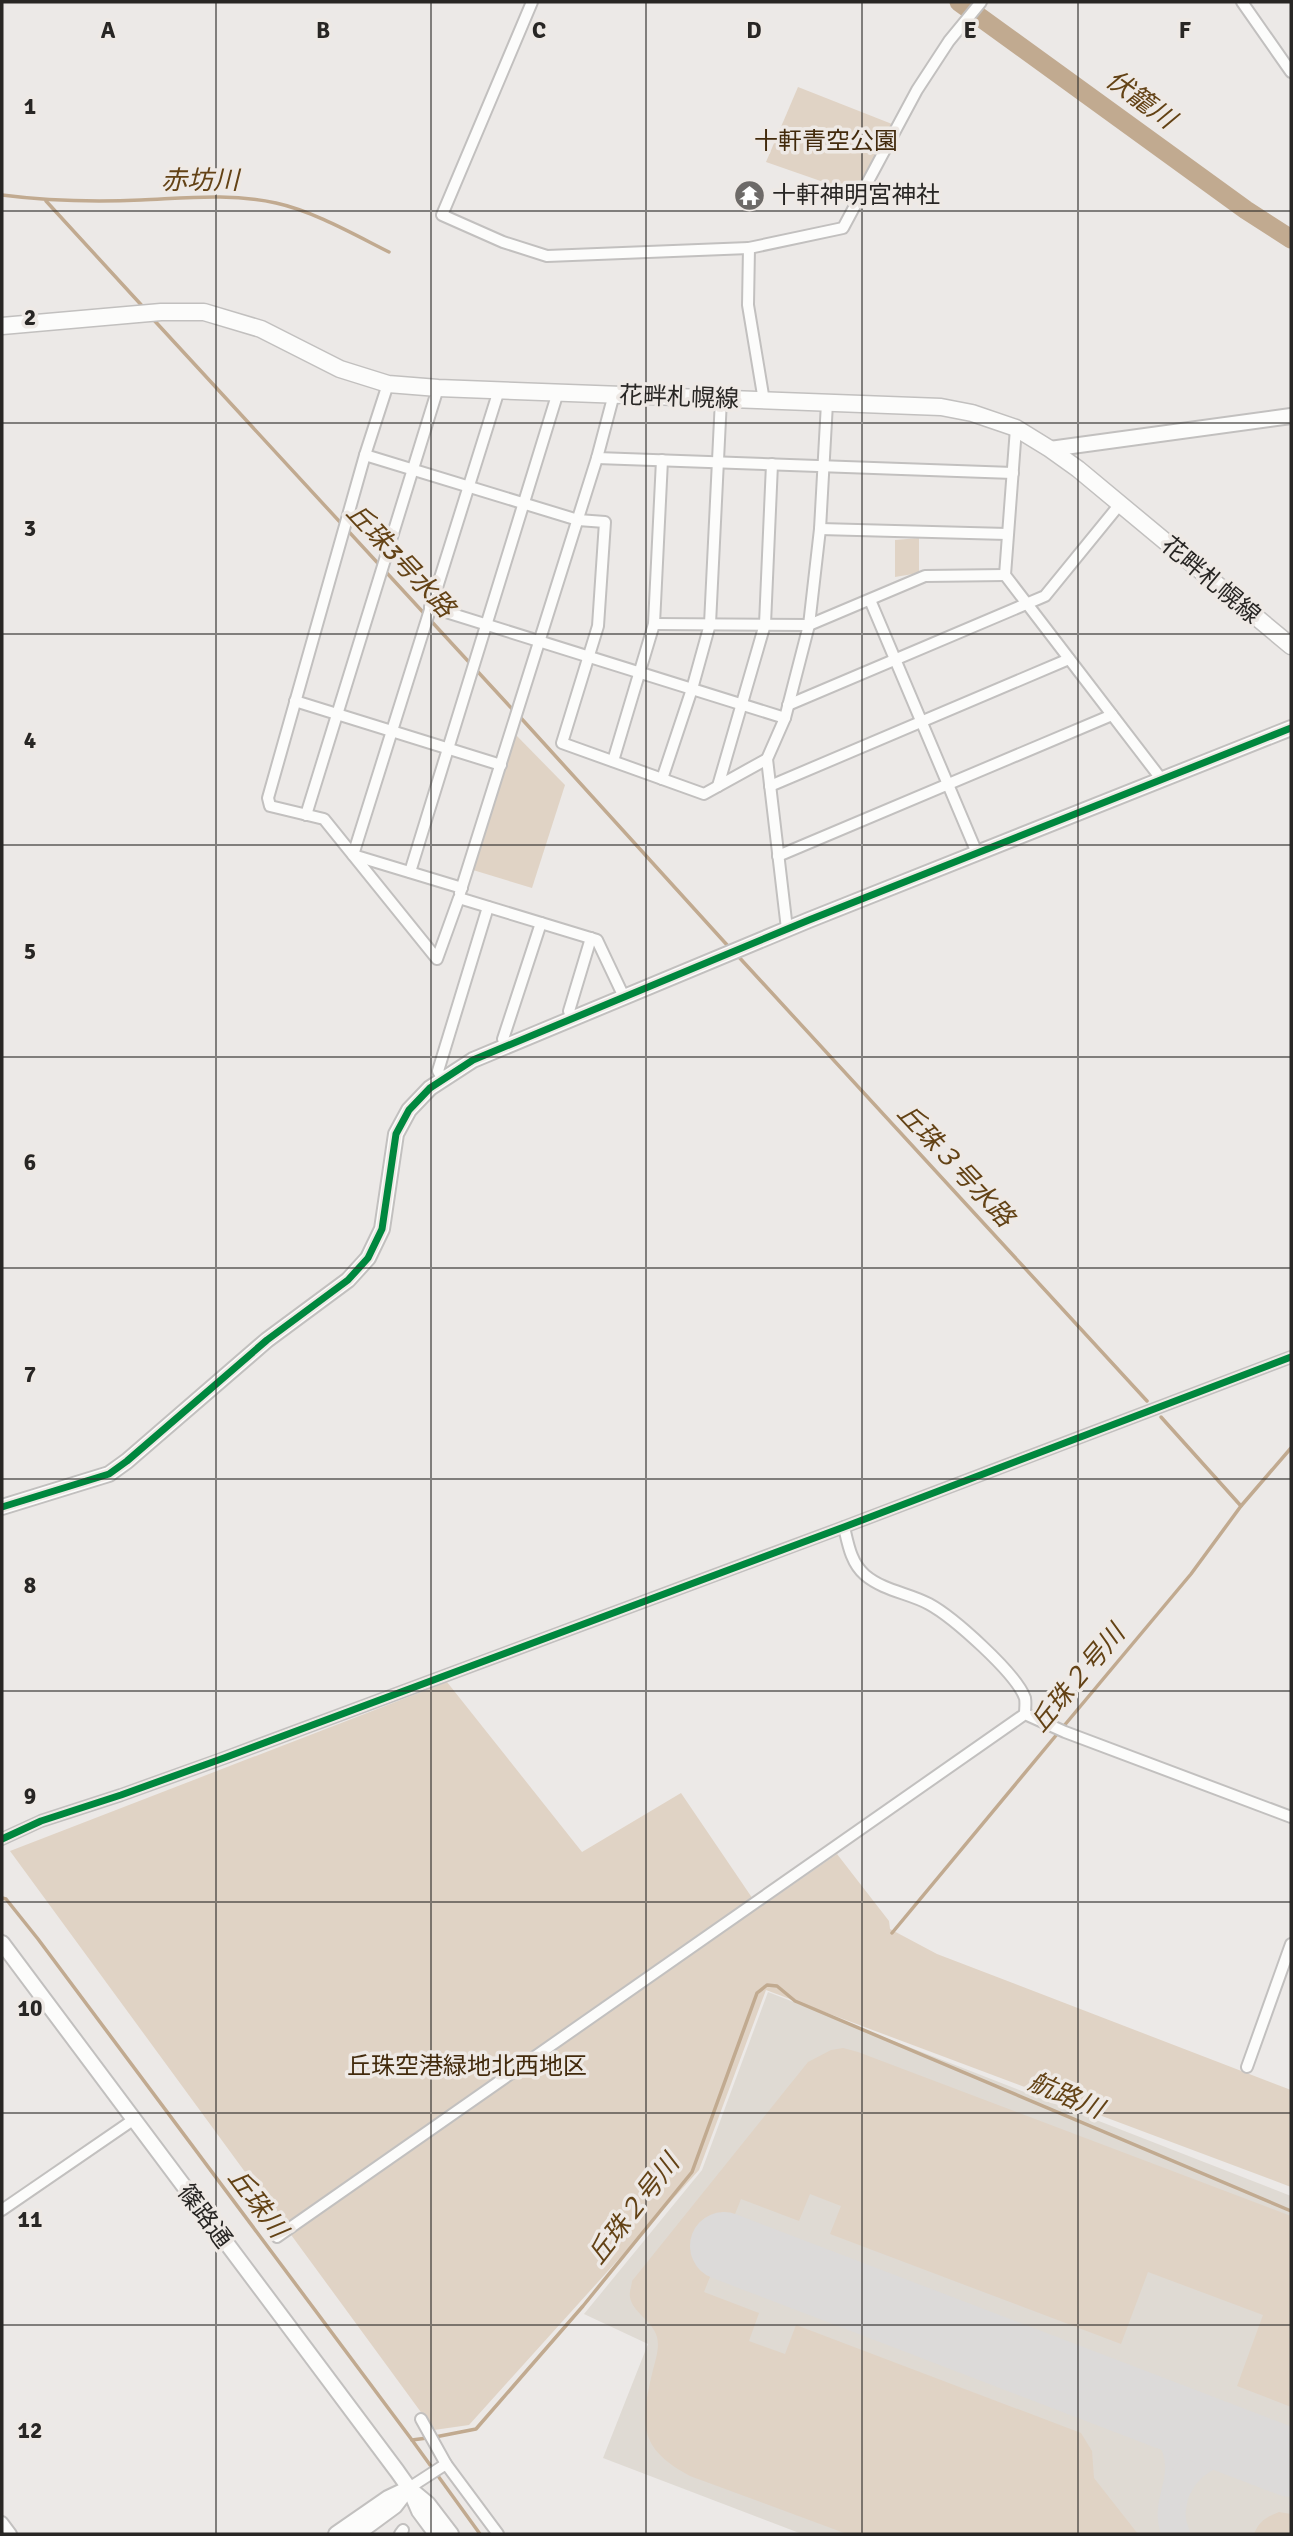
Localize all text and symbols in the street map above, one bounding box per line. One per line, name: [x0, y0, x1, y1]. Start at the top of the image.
text: A: [101, 16, 116, 45]
text: B: [316, 16, 330, 45]
text: C: [532, 16, 546, 45]
text: D: [746, 16, 762, 45]
text: E: [963, 16, 977, 45]
text: F: [1179, 16, 1191, 45]
water label: 伏籠川: [1099, 64, 1184, 137]
text: 1: [24, 92, 36, 121]
park label: 十軒青空公園: [754, 126, 898, 156]
water label: 赤坊川: [161, 165, 242, 197]
temple icon: 十軒神明宮神社: [732, 178, 766, 212]
place label: 十軒神明宮神社: [772, 180, 940, 210]
text: 2: [24, 303, 36, 332]
street label: 花畔札幌線: [619, 380, 739, 414]
water label: 丘珠3号水路: [339, 497, 462, 626]
text: 3: [24, 514, 36, 543]
street label: 花畔札幌線: [1155, 530, 1267, 630]
text: 4: [24, 726, 36, 755]
text: 5: [24, 937, 36, 966]
water label: 丘珠３号水路: [890, 1098, 1022, 1235]
text: 6: [24, 1148, 36, 1177]
text: 7: [24, 1360, 36, 1389]
text: 8: [24, 1571, 36, 1600]
water label: 丘珠２号川: [1024, 1616, 1134, 1739]
text: 9: [24, 1782, 36, 1811]
text: 10: [18, 1994, 42, 2023]
park label: 丘珠空港緑地北西地区: [347, 2051, 587, 2081]
water label: 航路川: [1023, 2066, 1111, 2127]
water label: 丘珠２号川: [581, 2146, 688, 2271]
water label: 丘珠川: [221, 2163, 295, 2247]
street label: 篠路通: [171, 2178, 239, 2254]
text: 11: [18, 2205, 42, 2234]
text: 12: [18, 2416, 42, 2445]

